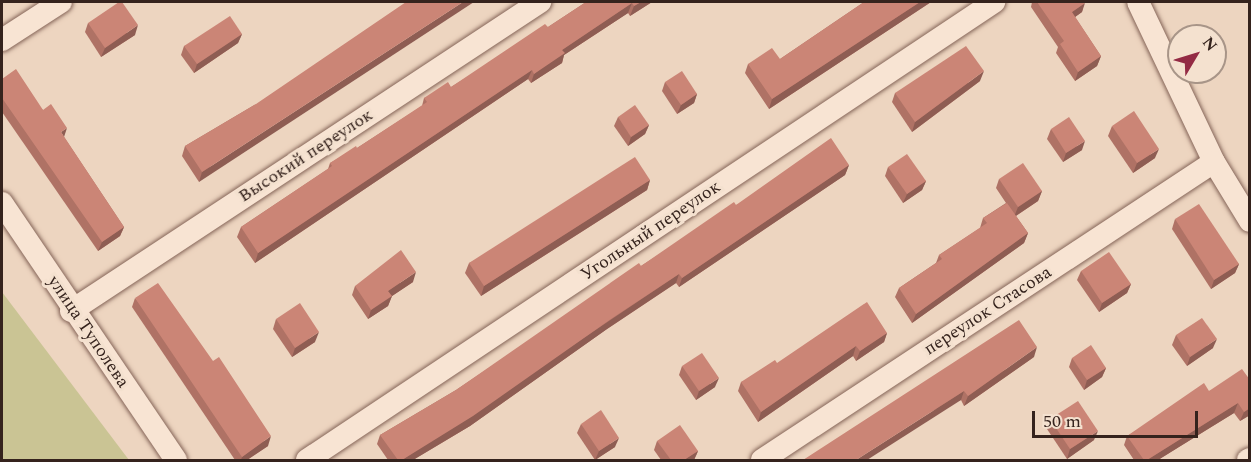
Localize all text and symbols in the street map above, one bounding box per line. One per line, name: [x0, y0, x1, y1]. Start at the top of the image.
north arrow: [1167, 24, 1227, 84]
text: N: [1196, 32, 1223, 57]
street label: Высокий переулок: [235, 104, 377, 208]
street label: Угольный переулок: [577, 176, 725, 286]
street label: переулок Стасова: [920, 262, 1056, 360]
street label: улица Туполева: [43, 272, 133, 392]
scale bar: [1035, 399, 1202, 437]
text: 50 m: [1043, 408, 1081, 435]

